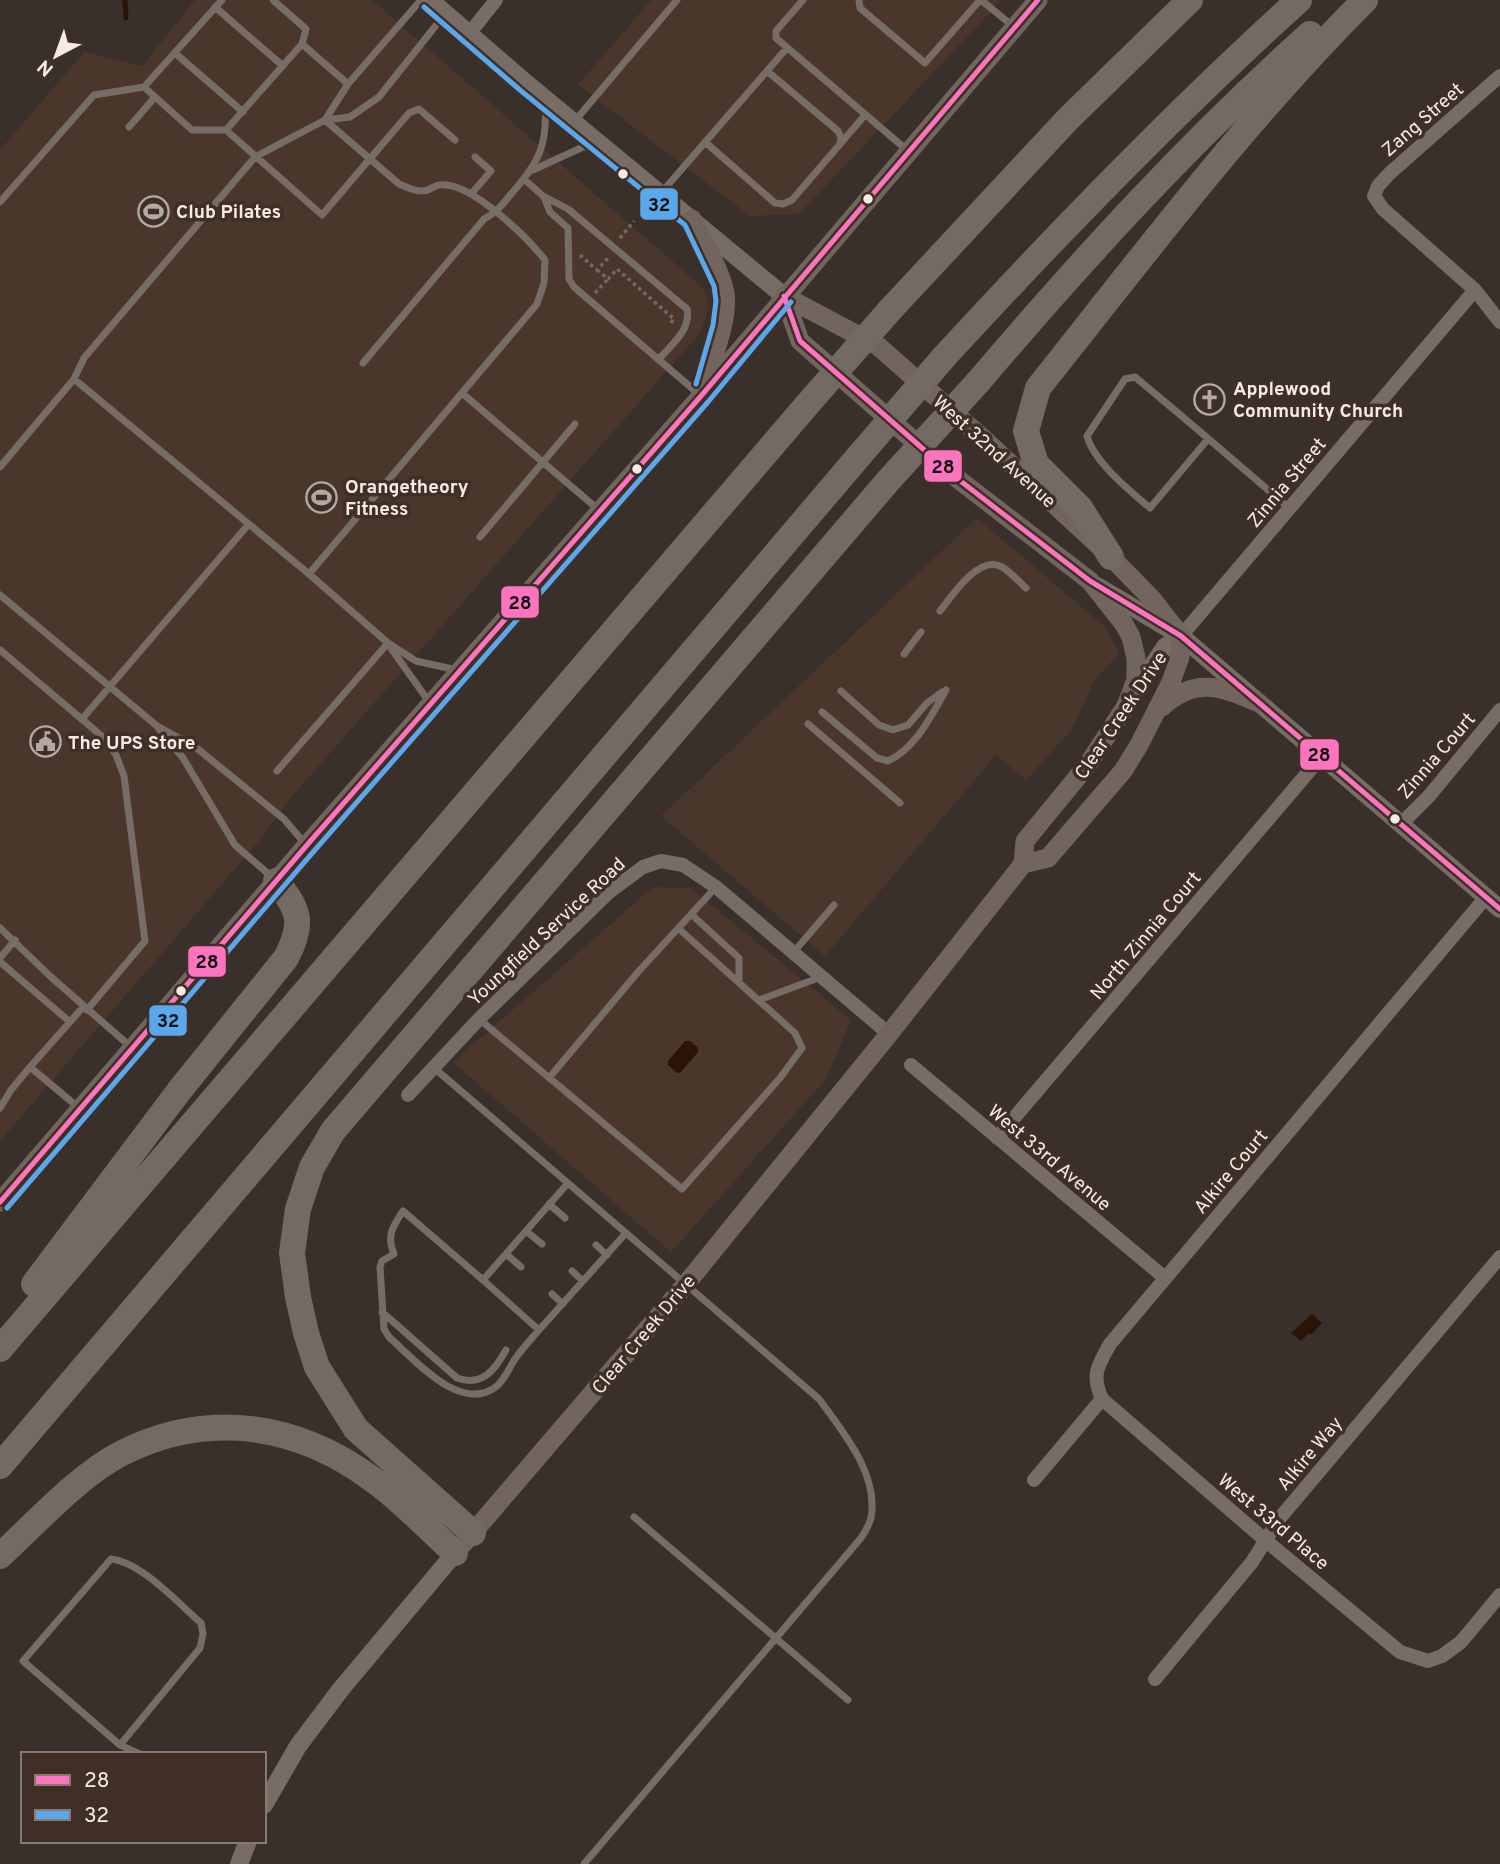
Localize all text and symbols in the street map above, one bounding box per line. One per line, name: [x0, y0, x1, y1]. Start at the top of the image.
north arrow: [21, 21, 91, 91]
text: N: [33, 54, 59, 81]
street label: Zang Street: [1377, 78, 1469, 163]
unlabelled marker: [616, 167, 630, 181]
line badge: 32: [639, 187, 679, 221]
unlabelled marker: [861, 192, 875, 206]
sports icon: Club Pilates: [136, 194, 170, 228]
text: 32: [648, 194, 670, 218]
place label: Club Pilates: [176, 201, 281, 225]
place label: Applewood Community Church: [1233, 378, 1403, 424]
church icon: Applewood Community Church: [1193, 382, 1227, 416]
street label: West 32nd Avenue: [927, 391, 1060, 514]
street label: Zinnia Street: [1243, 433, 1332, 533]
line badge: 28: [923, 449, 963, 483]
text: 28: [931, 456, 955, 480]
unlabelled marker: [630, 462, 644, 476]
place label: Orangetheory Fitness: [345, 476, 469, 522]
sports icon: Orangetheory Fitness: [305, 480, 339, 514]
line badge: 28: [500, 585, 540, 619]
text: 28: [508, 592, 532, 616]
street label: Clear Creek Drive: [1070, 648, 1173, 785]
street label: Zinnia Court: [1393, 708, 1482, 804]
public building icon: The UPS Store: [28, 725, 62, 759]
place label: The UPS Store: [68, 732, 195, 756]
line badge: 28: [1299, 738, 1340, 771]
text: 28: [1307, 744, 1331, 768]
unlabelled marker: [1388, 812, 1402, 826]
street label: Youngfield Service Road: [464, 853, 631, 1012]
street label: North Zinnia Court: [1086, 867, 1207, 1005]
line badge: 28: [187, 945, 227, 978]
text: 28: [195, 951, 219, 975]
unlabelled marker: [174, 984, 188, 998]
line badge: 32: [148, 1004, 188, 1037]
text: 32: [157, 1010, 179, 1034]
street label: West 33rd Avenue: [982, 1100, 1115, 1217]
street label: Alkire Court: [1189, 1125, 1274, 1219]
street label: Clear Creek Drive: [587, 1270, 702, 1400]
street label: Alkire Way: [1273, 1412, 1348, 1496]
street label: West 33rd Place: [1212, 1469, 1333, 1576]
legend: [21, 1752, 266, 1843]
text: 28: [84, 1768, 110, 1795]
text: 32: [84, 1803, 109, 1830]

